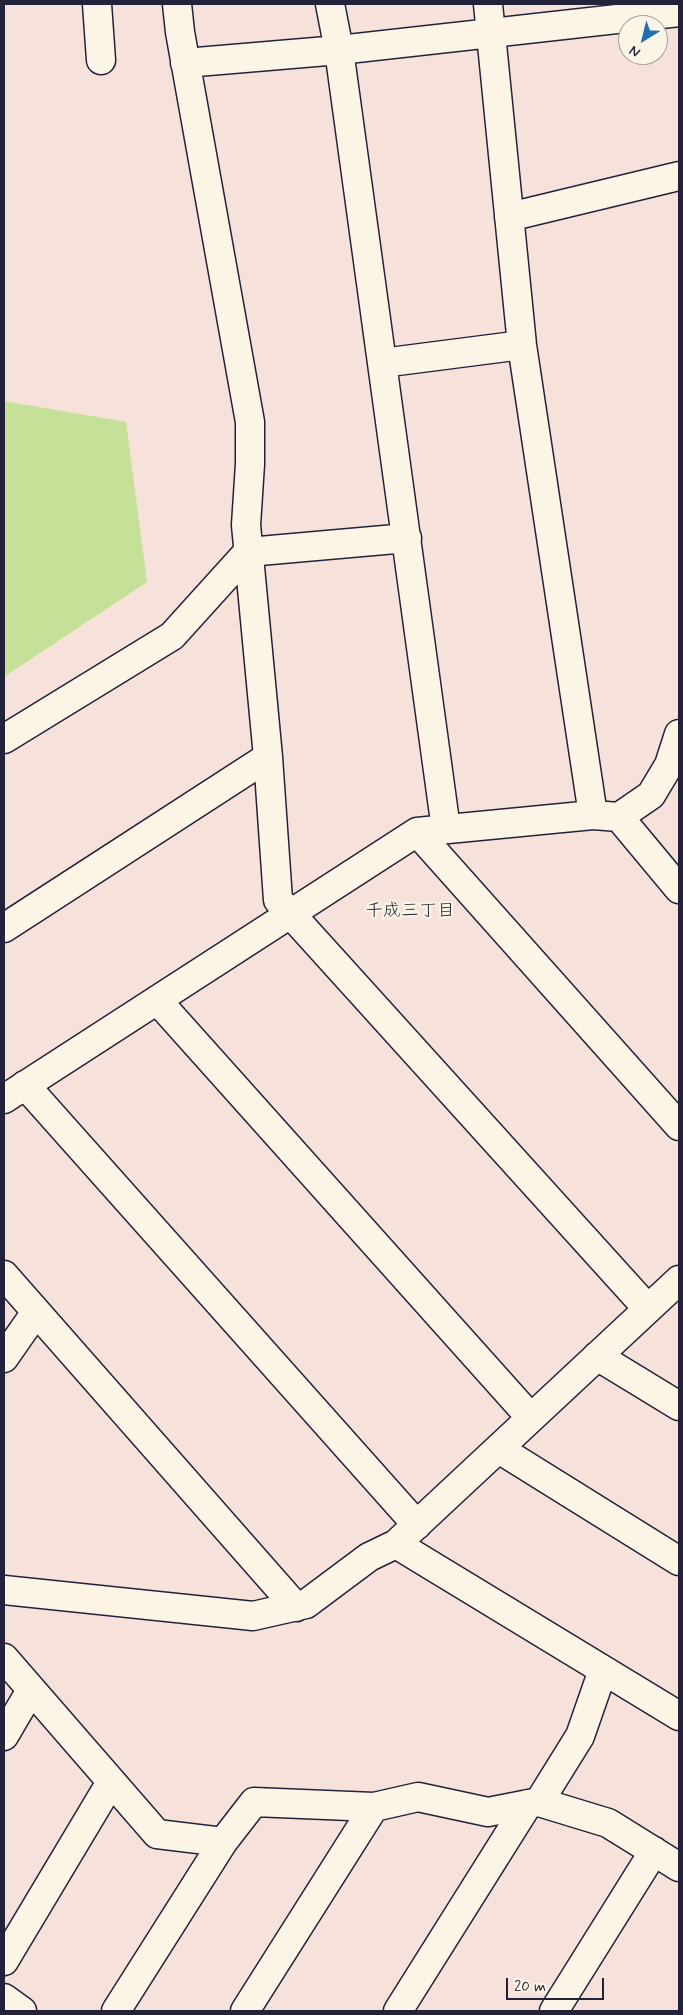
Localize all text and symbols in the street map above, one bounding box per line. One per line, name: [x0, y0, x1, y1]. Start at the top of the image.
north arrow: [618, 15, 668, 65]
text: N: [626, 41, 644, 61]
district label: 千成三丁目: [365, 901, 455, 923]
scale bar: [508, 1968, 606, 2000]
text: 20 m: [514, 1977, 546, 1997]

